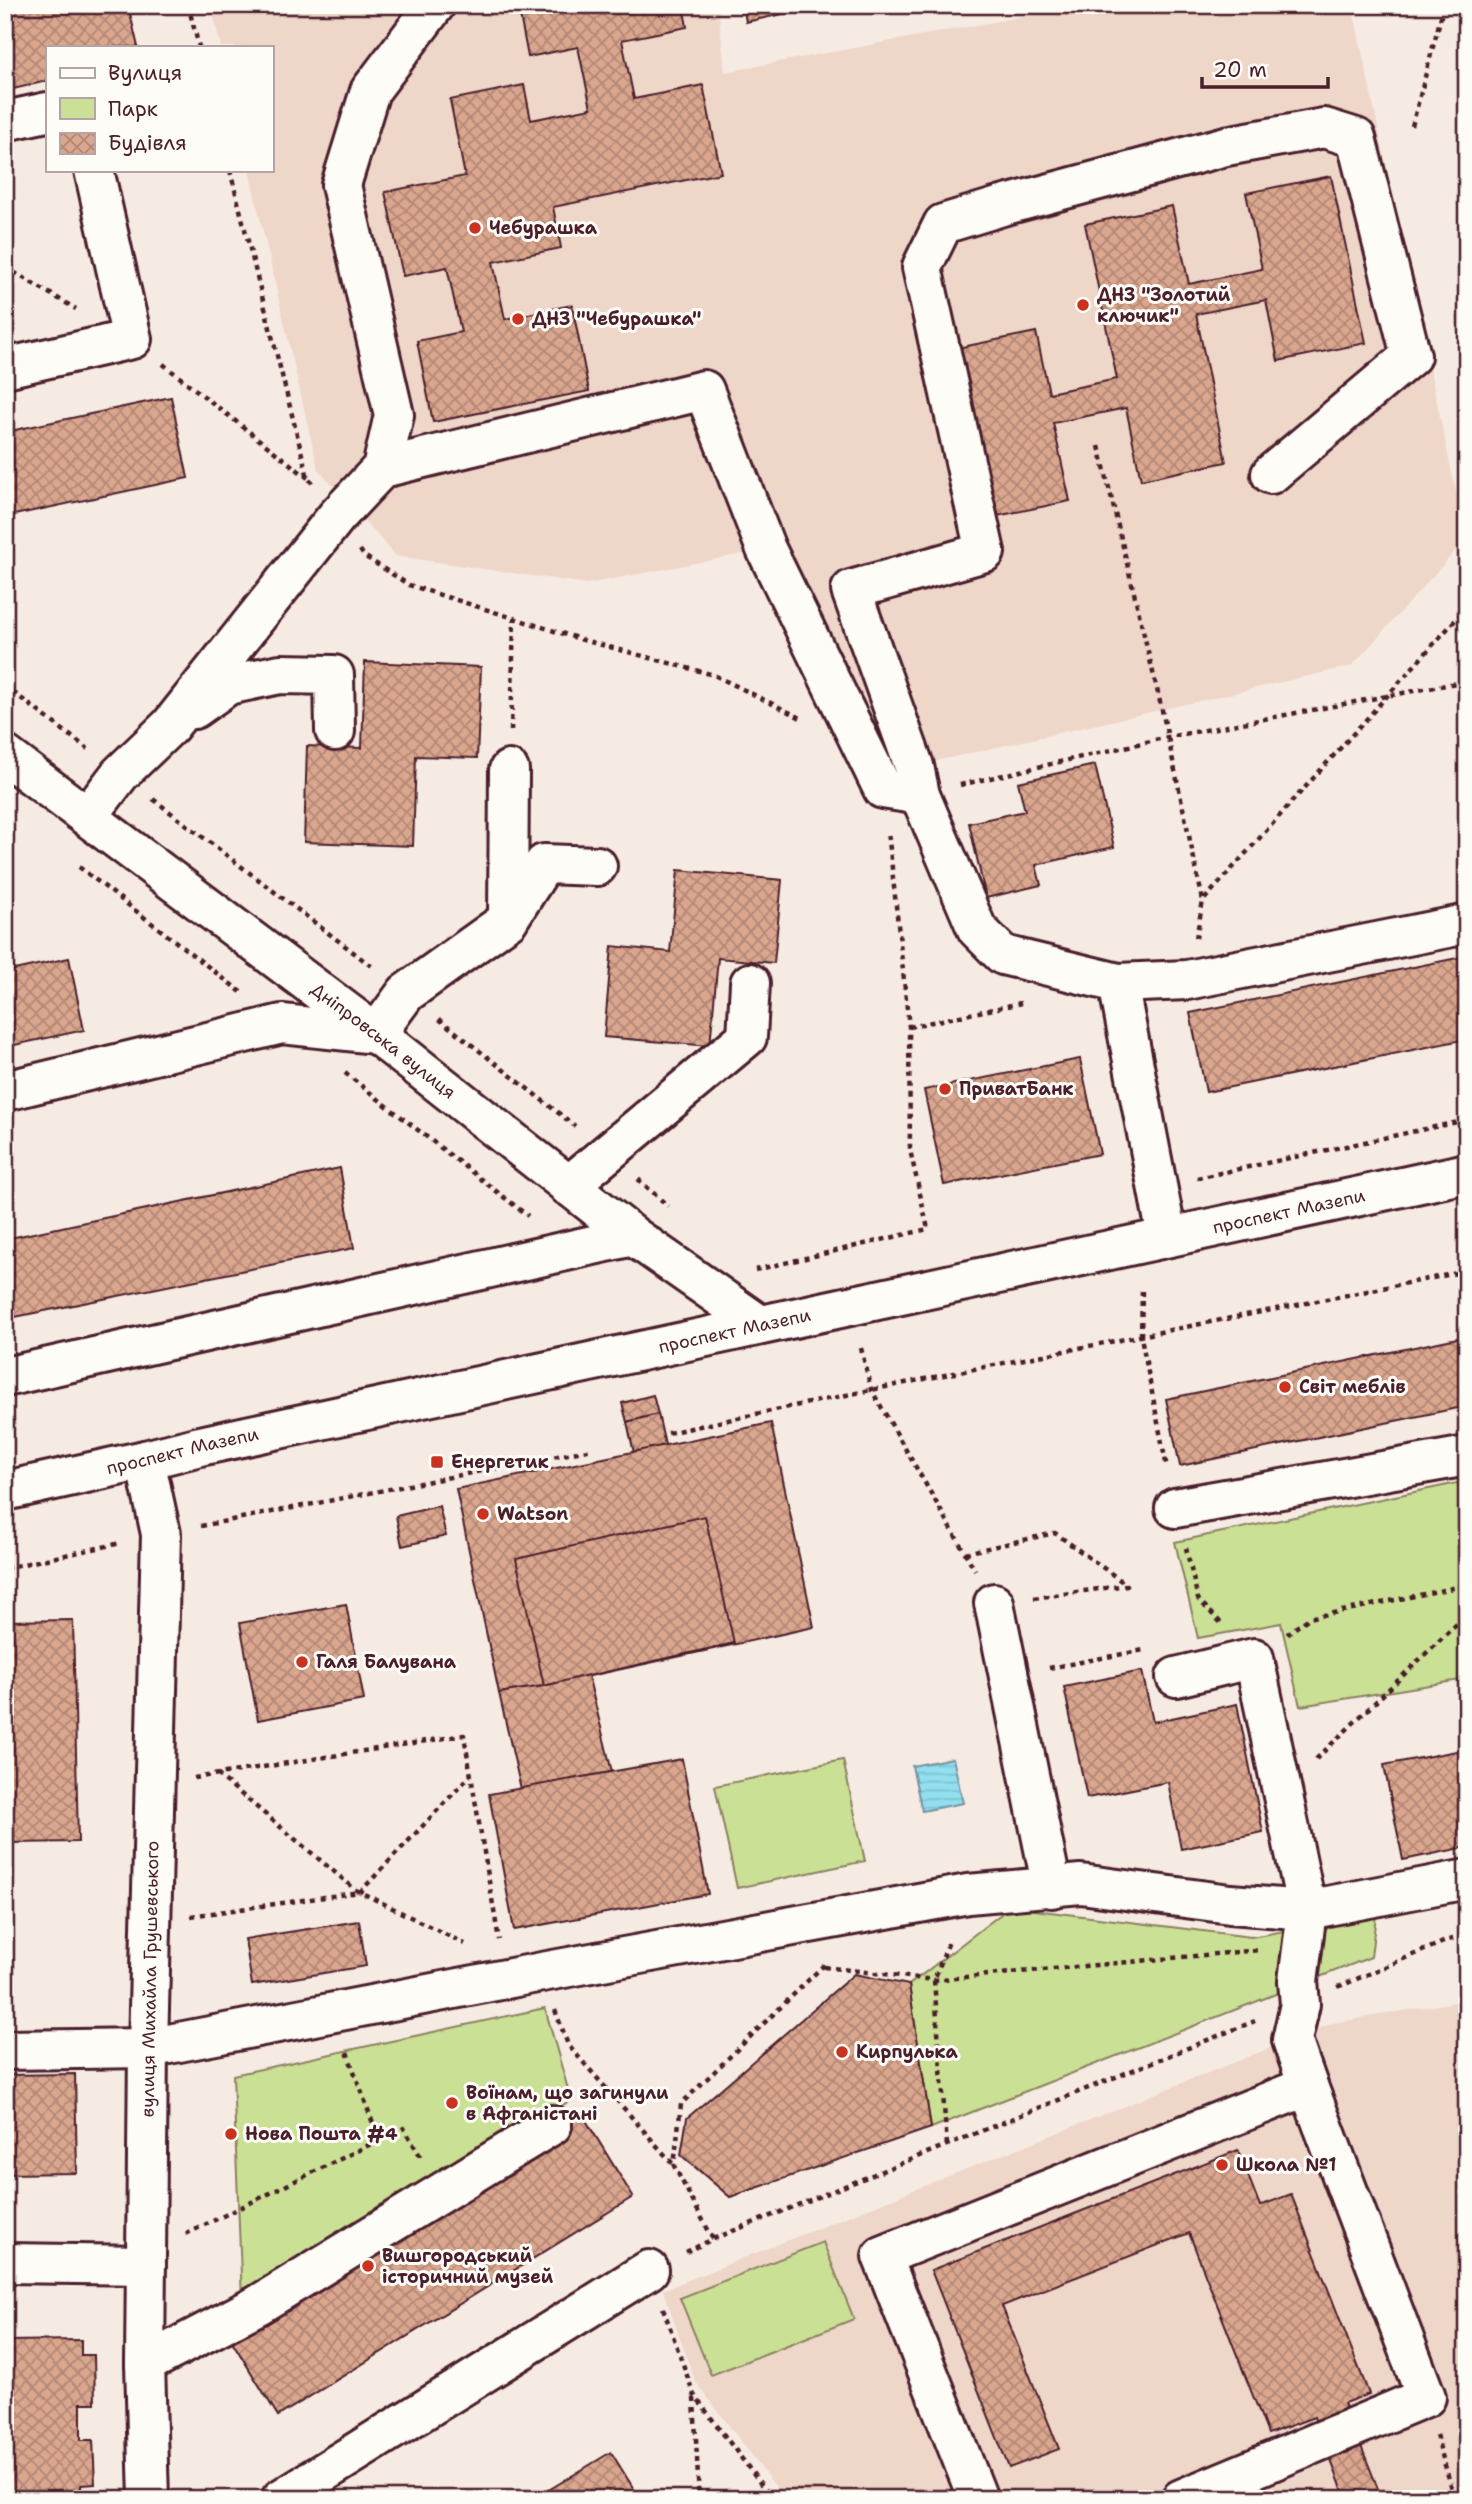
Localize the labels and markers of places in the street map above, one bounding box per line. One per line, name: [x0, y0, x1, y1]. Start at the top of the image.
place label: Чебурашка: [489, 216, 598, 240]
marker: Чебурашка: [467, 220, 483, 236]
place label: ДНЗ "Золотий ключик": [1097, 283, 1231, 328]
marker: ДНЗ "Золотий ключик": [1075, 297, 1091, 313]
place label: ДНЗ "Чебурашка": [532, 307, 701, 331]
marker: ДНЗ "Чебурашка": [510, 311, 526, 327]
place label: ПриватБанк: [959, 1077, 1074, 1101]
marker: ПриватБанк: [937, 1081, 953, 1097]
place label: Світ меблів: [1299, 1375, 1406, 1399]
marker: Світ меблів: [1277, 1379, 1293, 1395]
place label: Енергетик: [451, 1450, 549, 1474]
marker: Енергетик: [429, 1454, 445, 1470]
place label: Watson: [497, 1502, 568, 1526]
marker: Watson: [475, 1506, 491, 1522]
place label: Галя Балувана: [316, 1650, 457, 1674]
marker: Галя Балувана: [294, 1654, 310, 1670]
place label: Кирпулька: [856, 2040, 959, 2064]
marker: Кирпулька: [834, 2044, 850, 2060]
place label: Воїнам, що загинули в Афганістані: [466, 2081, 669, 2126]
marker: Воїнам, що загинули в Афганістані: [444, 2095, 460, 2111]
place label: Нова Пошта #4: [245, 2122, 398, 2146]
marker: Нова Пошта #4: [223, 2126, 239, 2142]
place label: Школа №1: [1236, 2153, 1336, 2177]
marker: Школа №1: [1214, 2157, 1230, 2173]
place label: Вишгородський історичний музей: [382, 2244, 554, 2289]
marker: Вишгородський історичний музей: [360, 2258, 376, 2274]

